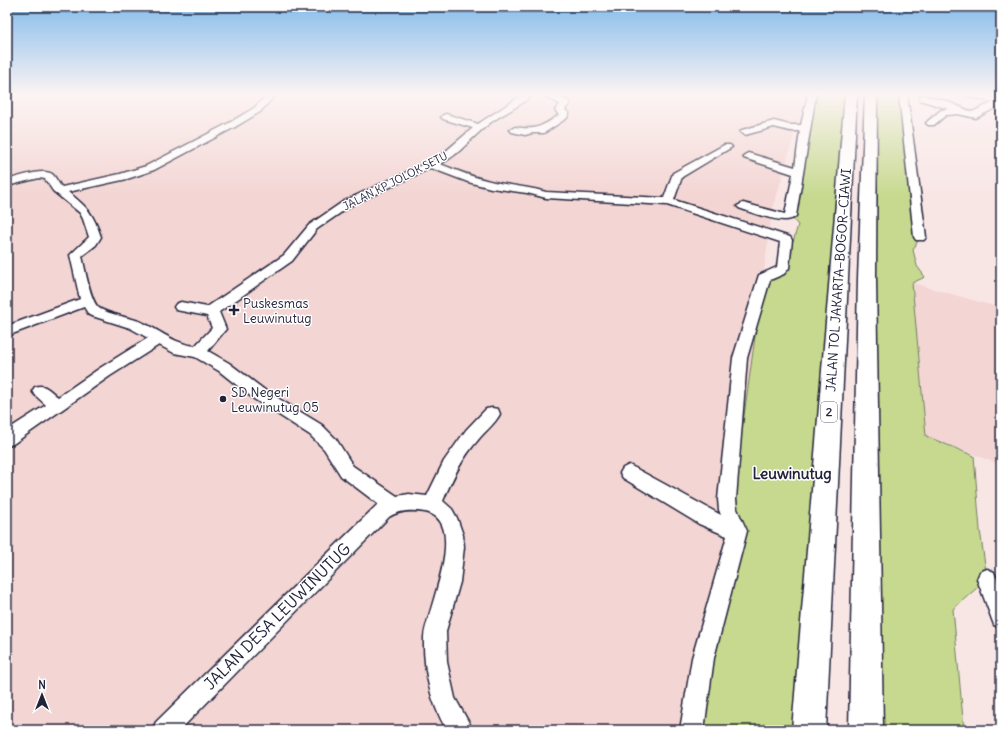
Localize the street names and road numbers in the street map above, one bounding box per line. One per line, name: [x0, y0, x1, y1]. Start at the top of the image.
street label: JALAN KP JOLOK SETU: [340, 149, 450, 213]
street label: JALAN TOL JAKARTA–BOGOR–CIAWI: [822, 168, 855, 392]
road number: 2: [821, 402, 837, 422]
street label: JALAN DESA LEUWINUTUG: [199, 538, 355, 694]

